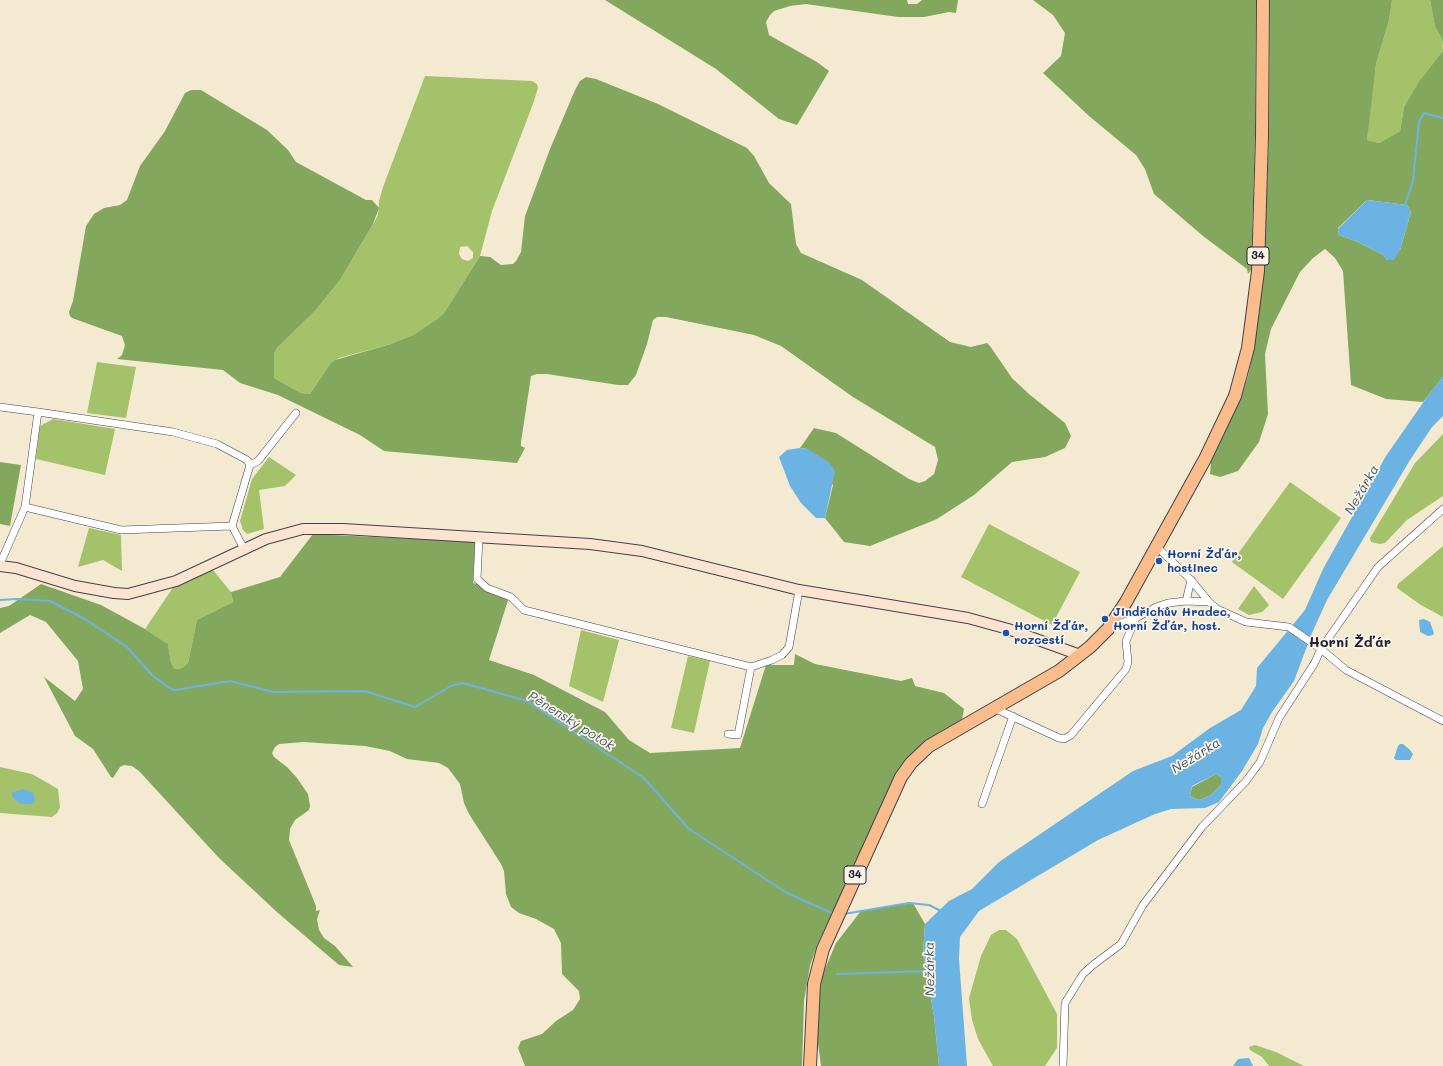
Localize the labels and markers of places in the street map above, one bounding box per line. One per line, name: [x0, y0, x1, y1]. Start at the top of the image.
place label: Horní Žďár, hostinec: [1167, 547, 1241, 575]
marker: Horní Žďár, hostinec: [1154, 556, 1164, 566]
place label: Jindřichův Hradec, Horní Žďár, host.: [1113, 605, 1230, 633]
marker: Jindřichův Hradec, Horní Žďár, host.: [1100, 614, 1110, 624]
place label: Horní Žďár, rozcestí: [1014, 619, 1088, 647]
marker: Horní Žďár, rozcestí: [1001, 628, 1011, 638]

